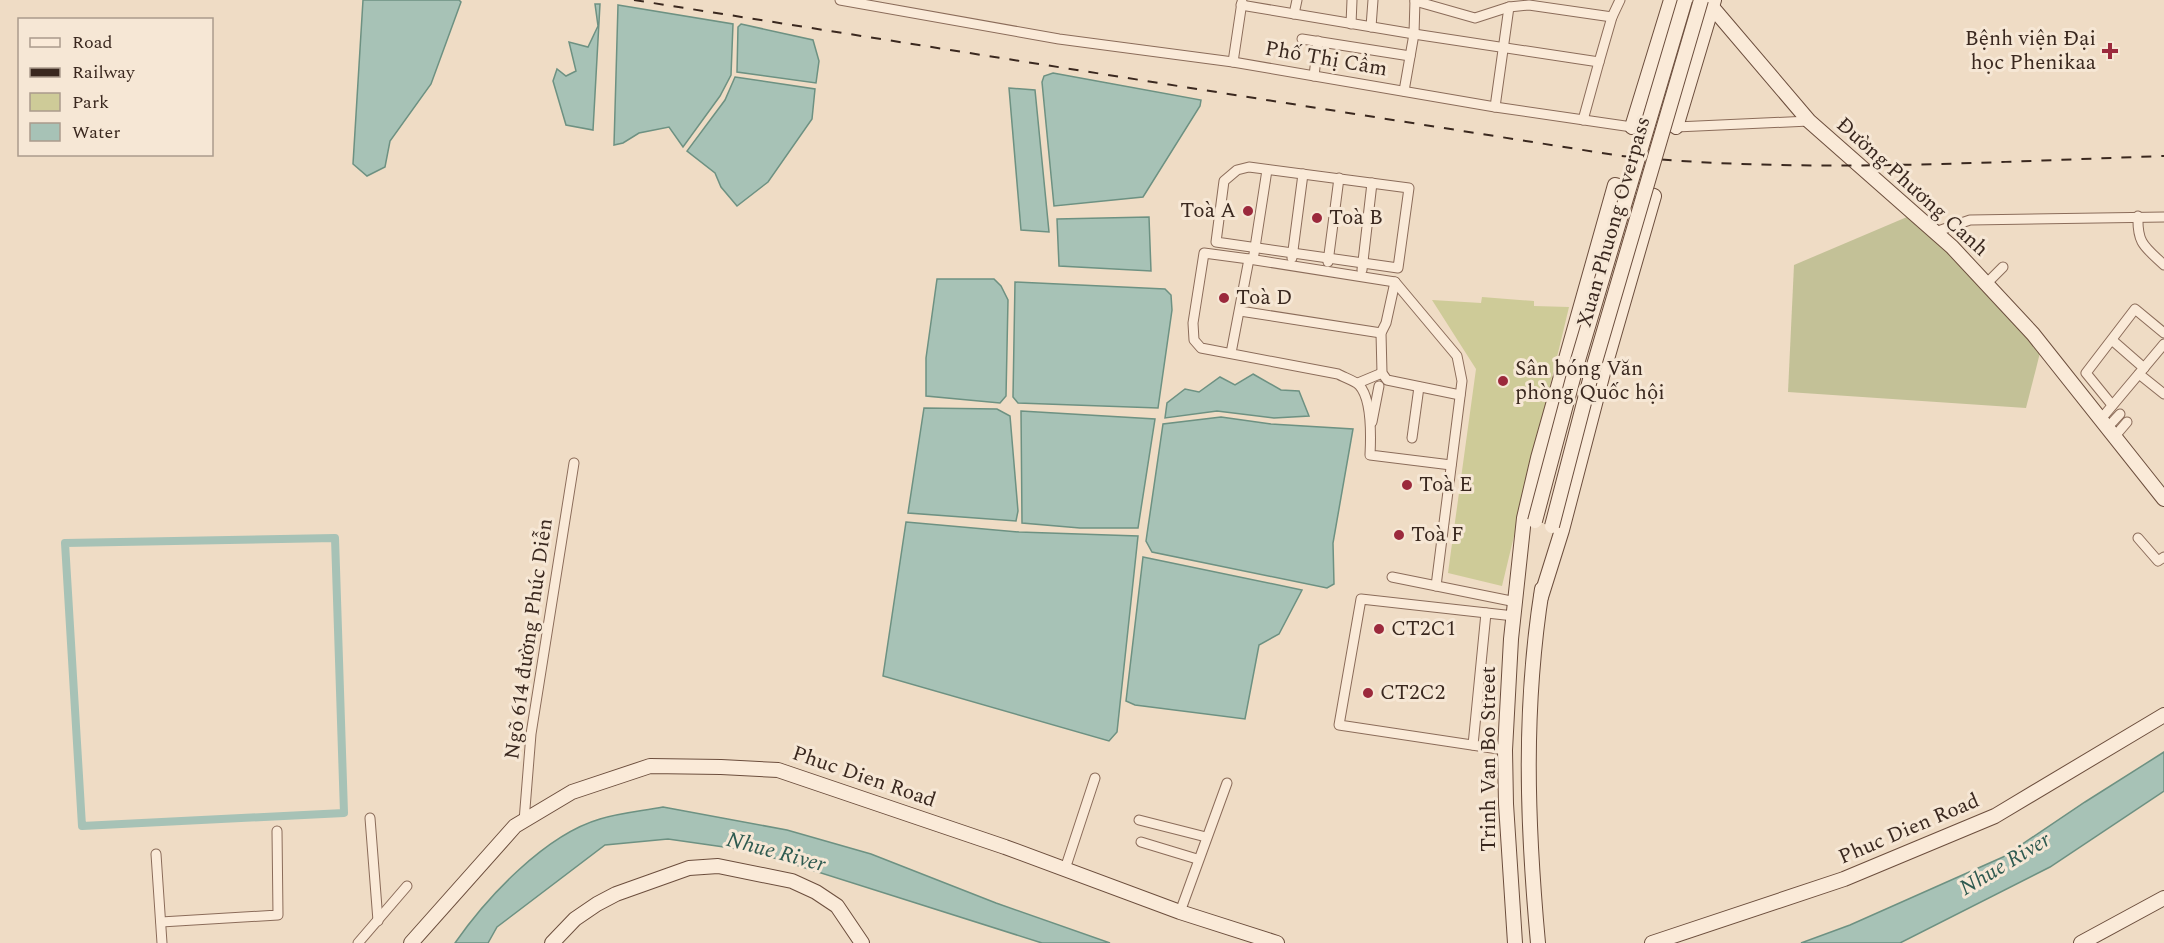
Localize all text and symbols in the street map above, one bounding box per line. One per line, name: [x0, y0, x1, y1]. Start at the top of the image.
legend: [18, 18, 213, 156]
place label: Bệnh viện Đại học Phenikaa: [1965, 23, 2097, 79]
text: Road: [72, 29, 113, 56]
street label: Phố Thị Cẩm: [1262, 32, 1390, 86]
marker: Bệnh viện Đại học Phenikaa: [2101, 42, 2119, 60]
text: Railway: [72, 59, 136, 86]
text: Park: [72, 89, 109, 116]
street label: Đường Phương Canh: [1829, 110, 1995, 264]
street label: Xuan Phuong Overpass: [1569, 113, 1659, 331]
text: Water: [72, 119, 120, 146]
place label: Toà A: [1180, 195, 1236, 227]
place label: Toà B: [1329, 202, 1383, 234]
marker: Toà A: [1241, 204, 1255, 218]
marker: Toà B: [1310, 211, 1324, 225]
place label: Toà D: [1236, 282, 1292, 314]
marker: Toà D: [1217, 291, 1231, 305]
place label: Sân bóng Văn phòng Quốc hội: [1515, 353, 1665, 409]
marker: Sân bóng Văn phòng Quốc hội: [1496, 374, 1510, 388]
place label: Toà E: [1419, 469, 1473, 501]
marker: Toà E: [1400, 478, 1414, 492]
street label: Ngõ 614 đường Phúc Diễn: [496, 516, 562, 762]
place label: Toà F: [1411, 519, 1464, 551]
marker: Toà F: [1392, 528, 1406, 542]
place label: CT2C1: [1391, 613, 1456, 645]
marker: CT2C1: [1372, 622, 1386, 636]
street label: Trinh Van Bo Street: [1473, 666, 1505, 852]
place label: CT2C2: [1380, 677, 1445, 709]
marker: CT2C2: [1361, 686, 1375, 700]
street label: Phuc Dien Road: [788, 737, 940, 817]
street label: Phuc Dien Road: [1833, 785, 1985, 873]
water label: Nhue River: [723, 823, 830, 881]
water label: Nhue River: [1953, 824, 2057, 904]

